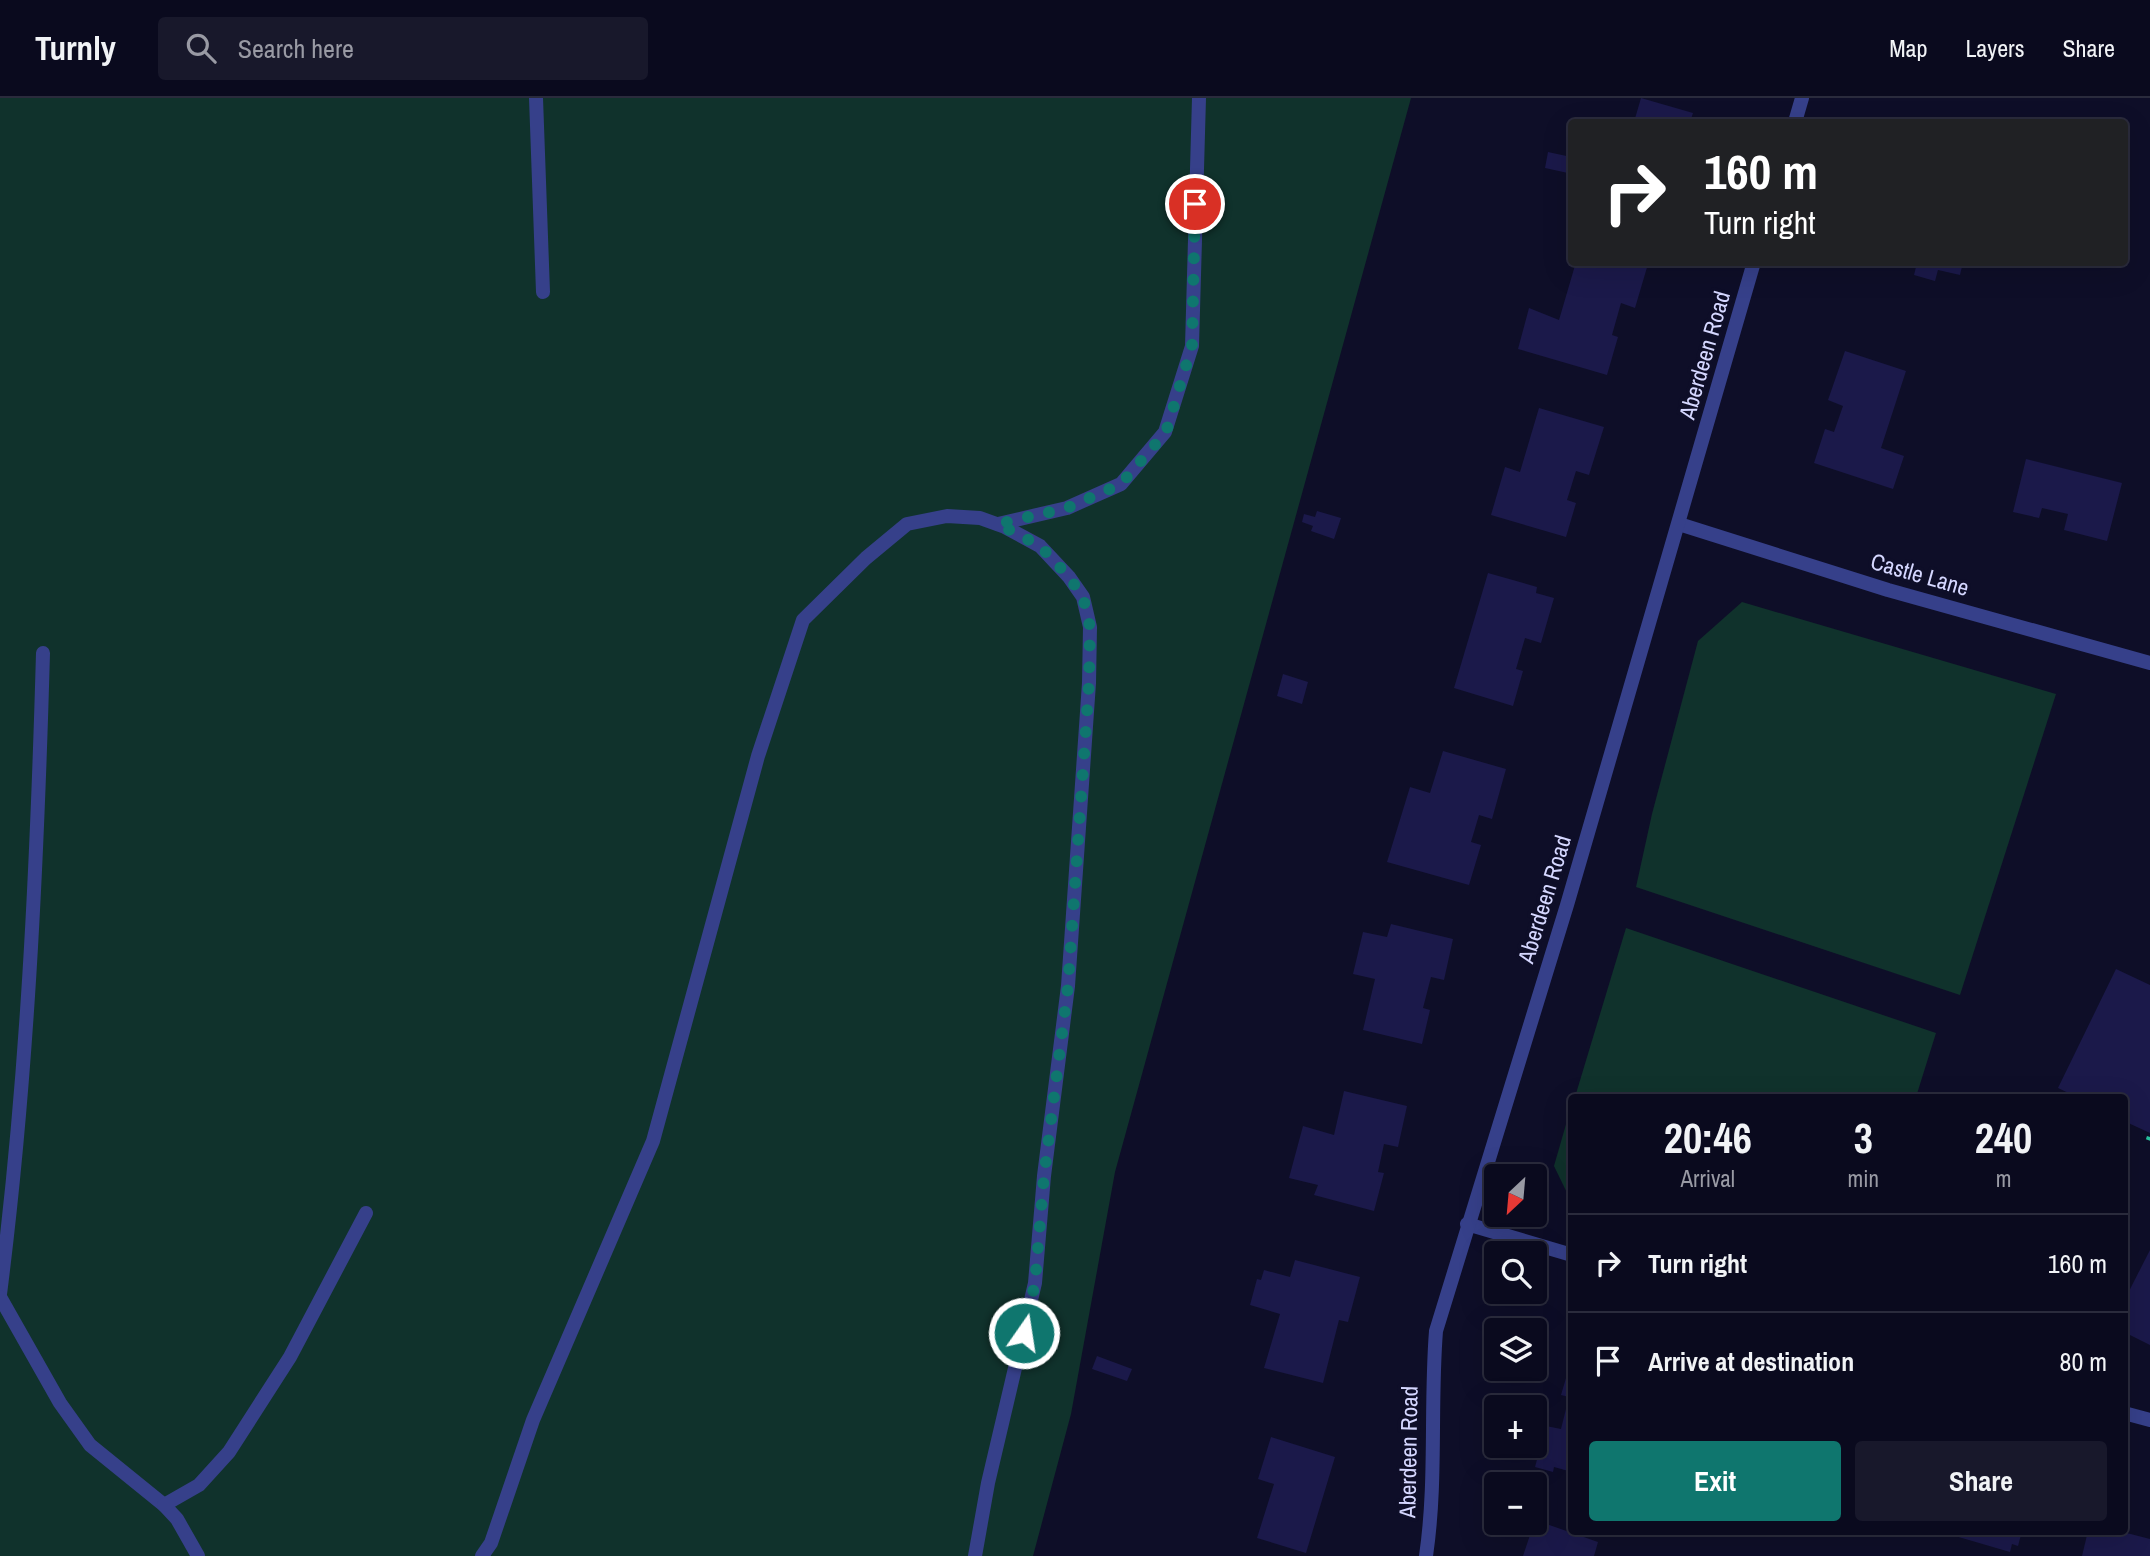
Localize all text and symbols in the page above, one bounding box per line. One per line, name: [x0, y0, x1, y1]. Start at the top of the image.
search box: [158, 17, 648, 80]
text: Turnly: [35, 26, 116, 70]
icon: search: [182, 29, 220, 67]
text: Search here: [238, 31, 354, 66]
text: Map: [1889, 32, 1927, 64]
text: Layers: [1965, 32, 2024, 64]
text: Share: [2062, 32, 2115, 64]
text: 160 m: [1704, 138, 1818, 204]
icon: right: [1589, 147, 1680, 238]
pin: [1165, 174, 1225, 234]
icon: arrive: [1176, 185, 1214, 223]
text: Turn right: [1704, 201, 1816, 244]
street label: Aberdeen Road: [1671, 287, 1737, 424]
street label: Castle Lane: [1867, 545, 1973, 603]
street label: Aberdeen Road: [1510, 831, 1578, 968]
text: 20:46: [1664, 1110, 1752, 1166]
text: 3: [1854, 1110, 1873, 1166]
text: 240: [1975, 1110, 2032, 1166]
text: Arrival: [1681, 1163, 1735, 1194]
text: min: [1848, 1163, 1879, 1194]
text: m: [1996, 1163, 2011, 1194]
north arrow: [1484, 1164, 1547, 1227]
map controls: [1484, 1164, 1547, 1535]
button: search: [1484, 1241, 1547, 1304]
icon: right: [1589, 1244, 1627, 1282]
text: Turn right: [1648, 1246, 1747, 1281]
text: 160 m: [2048, 1246, 2107, 1281]
position arrow: [987, 1296, 1061, 1370]
button: layers: [1484, 1318, 1547, 1381]
icon: arrive: [1589, 1342, 1627, 1380]
text: Arrive at destination: [1648, 1344, 1854, 1379]
text: 80 m: [2060, 1344, 2107, 1379]
street label: Aberdeen Road: [1391, 1386, 1425, 1519]
button: +: [1484, 1395, 1547, 1458]
button: Exit: [1589, 1441, 1841, 1521]
button: Share: [1855, 1441, 2107, 1521]
button: −: [1484, 1472, 1547, 1535]

